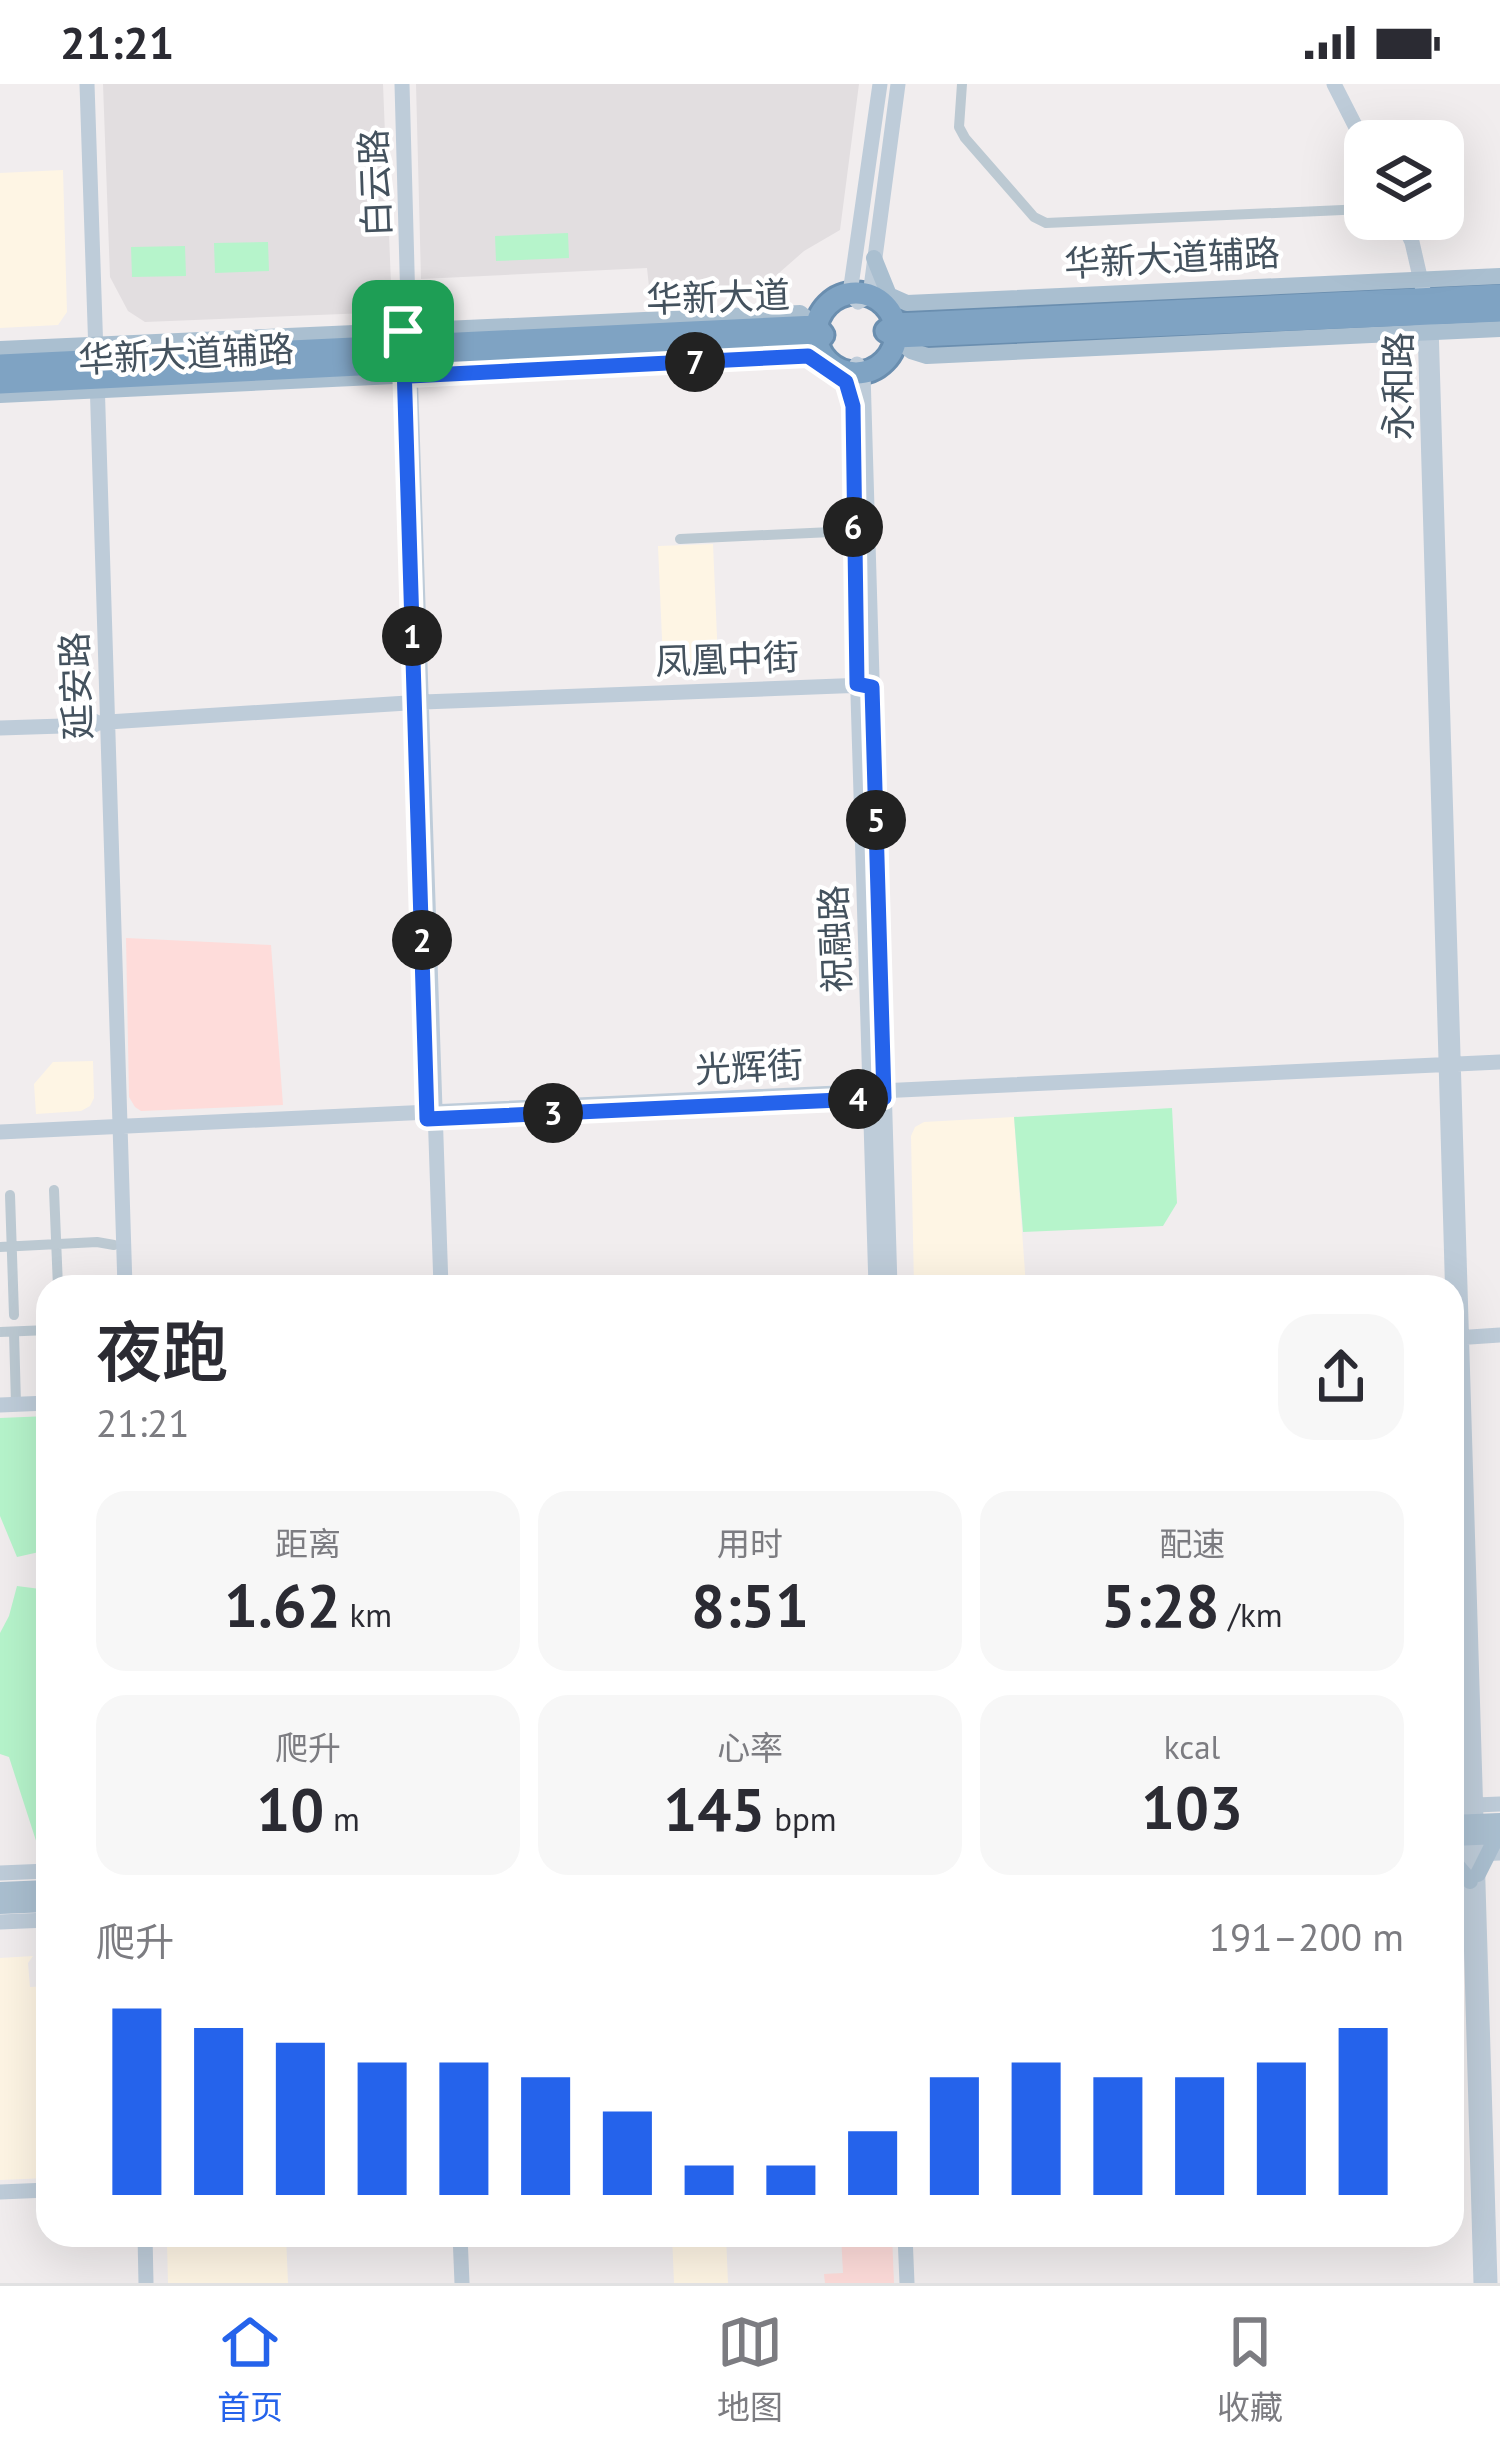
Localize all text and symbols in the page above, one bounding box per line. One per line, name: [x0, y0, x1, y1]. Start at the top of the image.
text: 21:21: [60, 13, 174, 71]
map controls: [1344, 120, 1464, 240]
button: layers: [1344, 120, 1464, 240]
street label: 白云路: [349, 128, 400, 238]
street label: 华新大道辅路: [1063, 228, 1281, 287]
street label: 华新大道: [645, 271, 791, 322]
pin: [352, 280, 454, 382]
icon: arrive: [370, 298, 436, 364]
street label: 华新大道辅路: [77, 324, 295, 383]
pin: 7: [665, 332, 725, 392]
street label: 永和路: [1374, 332, 1421, 440]
text: 7: [686, 340, 704, 383]
pin: 6: [823, 497, 883, 557]
text: 6: [844, 505, 862, 548]
pin: 1: [382, 606, 442, 666]
text: 1: [403, 614, 421, 657]
street label: 延安路: [50, 631, 101, 741]
street label: 凤凰中街: [654, 633, 800, 684]
pin: 5: [846, 790, 906, 850]
text: 5: [867, 798, 885, 841]
street label: 祝融路: [809, 884, 860, 994]
pin: 2: [392, 910, 452, 970]
text: 2: [413, 918, 431, 961]
street label: 光辉街: [694, 1040, 804, 1093]
pin: 4: [828, 1069, 888, 1129]
text: 4: [849, 1077, 867, 1120]
pin: 3: [523, 1083, 583, 1143]
text: 3: [544, 1091, 562, 1134]
text: 夜跑: [96, 1309, 228, 1394]
button: share: [1278, 1314, 1404, 1440]
text: 21:21: [96, 1397, 190, 1448]
text: 距离: [275, 1522, 341, 1565]
text: 用时: [717, 1522, 783, 1565]
text: 配速: [1159, 1522, 1225, 1565]
text: 1.62: [224, 1566, 341, 1644]
text: 8:51: [691, 1566, 809, 1644]
text: 5:28: [1101, 1566, 1220, 1644]
text: km: [341, 1593, 392, 1636]
text: /km: [1220, 1593, 1283, 1636]
text: kcal: [1164, 1725, 1220, 1768]
text: 爬升: [275, 1726, 341, 1769]
text: 心率: [717, 1726, 783, 1769]
text: 103: [1141, 1768, 1243, 1846]
text: 10: [256, 1770, 324, 1848]
text: 145: [663, 1770, 765, 1848]
text: m: [324, 1797, 360, 1840]
text: bpm: [765, 1797, 837, 1840]
text: 191–200 m: [1209, 1911, 1404, 1962]
text: 爬升: [96, 1916, 174, 1967]
tab: 首页: [217, 2309, 283, 2429]
tab: 地图: [717, 2309, 783, 2429]
tab: 收藏: [1217, 2309, 1283, 2429]

